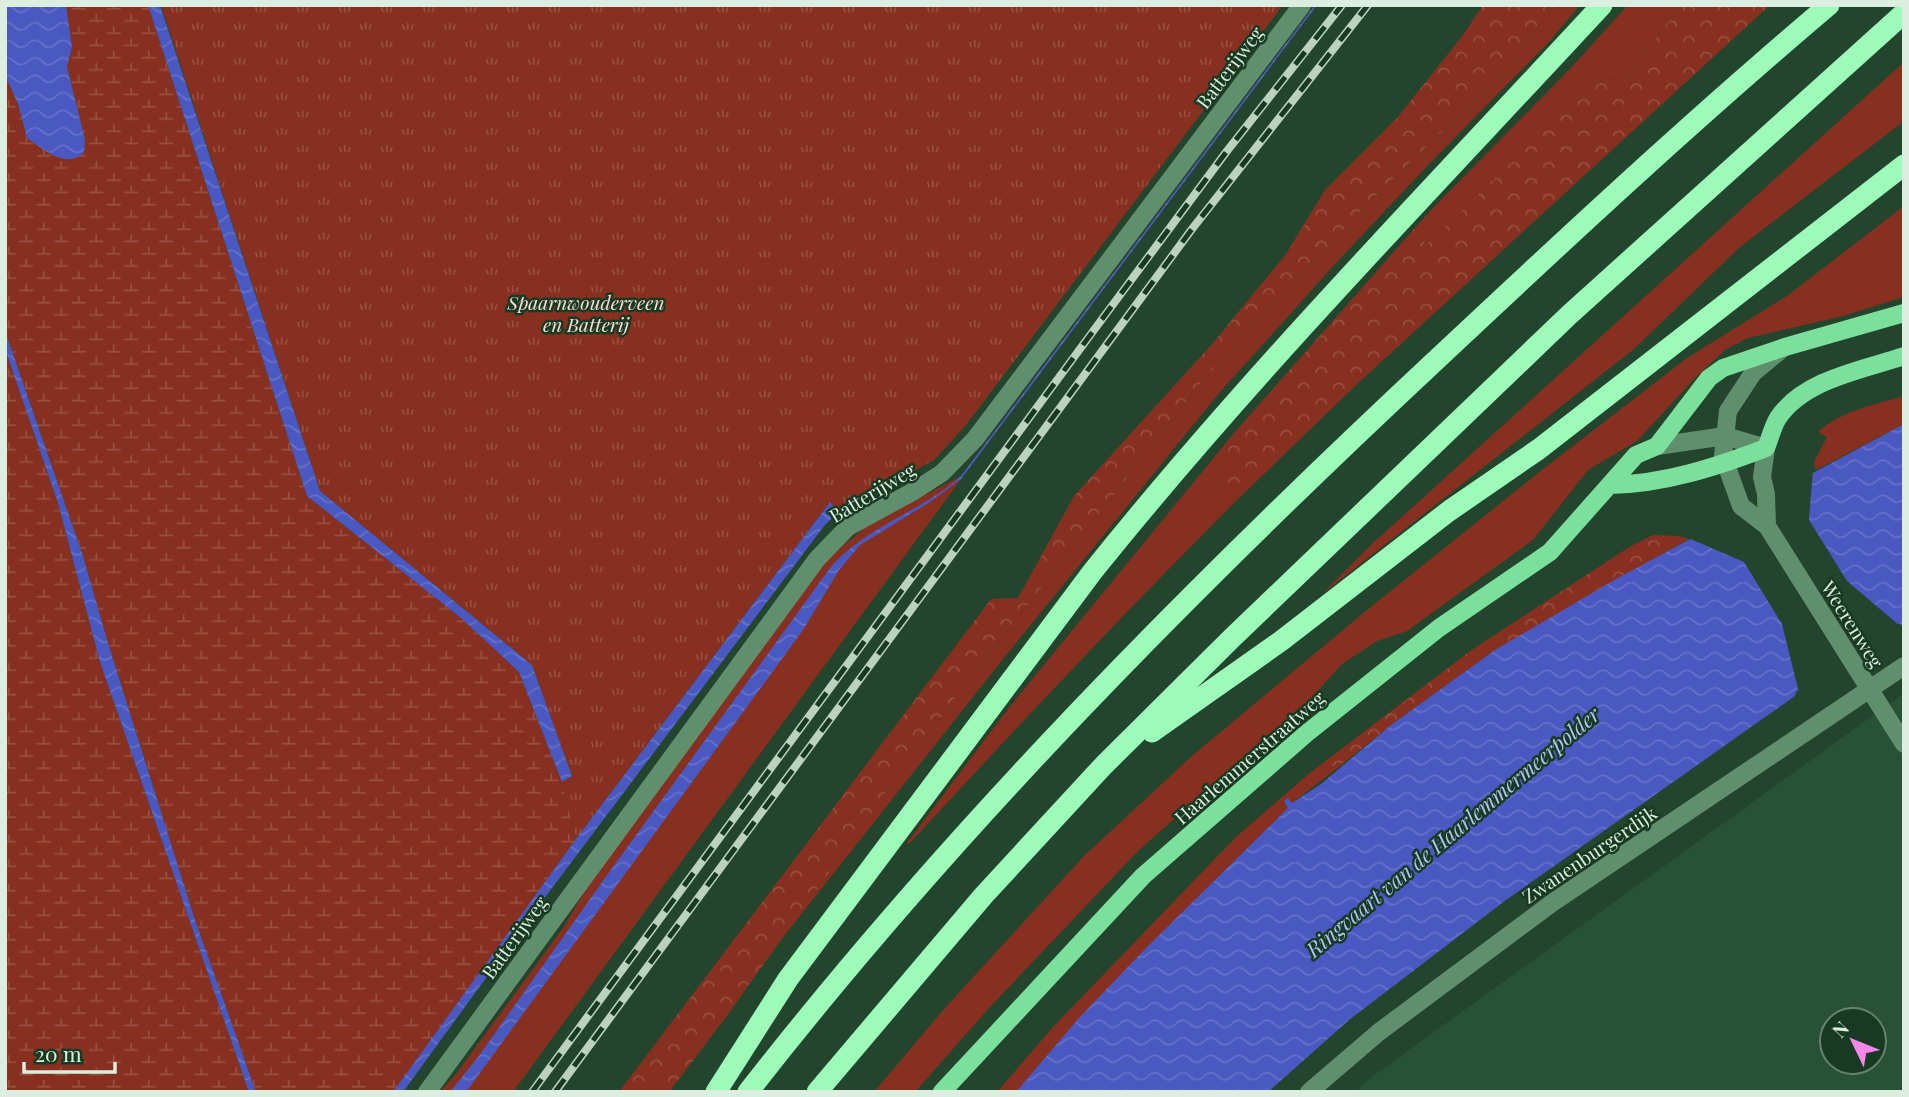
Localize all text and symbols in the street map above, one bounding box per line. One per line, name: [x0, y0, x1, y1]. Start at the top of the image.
street label: Batterijweg: [1189, 21, 1269, 113]
park label: Spaarnwouderveen en Batterij: [507, 289, 664, 337]
street label: Batterijweg: [824, 456, 920, 528]
street label: Weerenweg: [1815, 575, 1890, 672]
street label: Haarlemmerstraatweg: [1168, 684, 1330, 830]
water label: Ringvaart van de Haarlemmermeerpolder: [1298, 699, 1606, 963]
street label: Zwanenburgerdijk: [1517, 799, 1662, 909]
street label: Batterijweg: [475, 890, 553, 984]
north arrow: [1818, 1006, 1888, 1076]
text: N: [1826, 1015, 1854, 1043]
scale bar: [24, 1030, 116, 1074]
text: 20 m: [35, 1039, 82, 1067]

